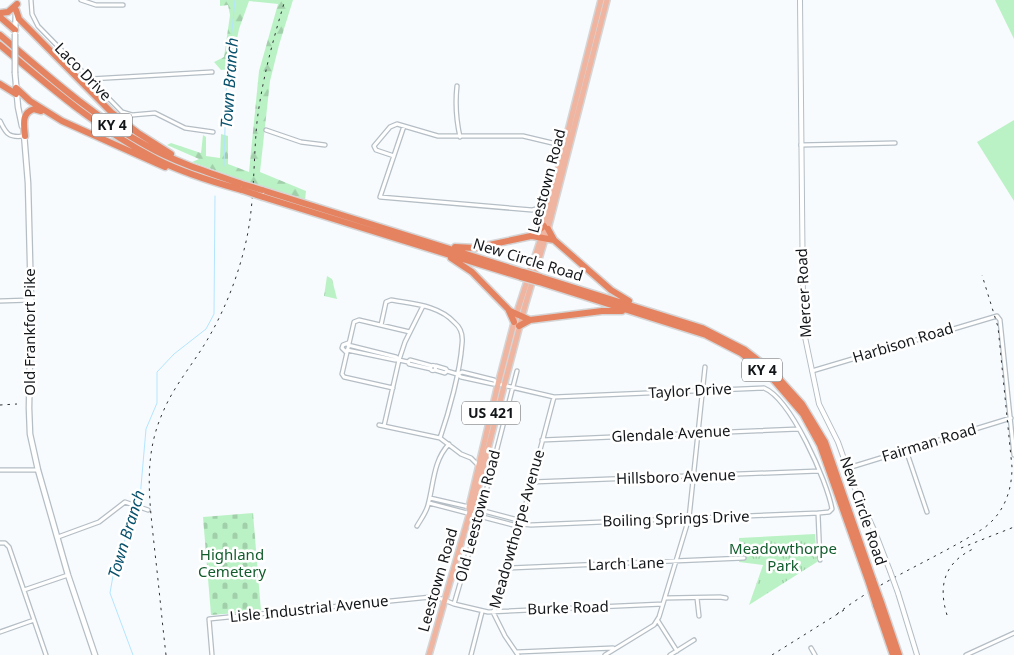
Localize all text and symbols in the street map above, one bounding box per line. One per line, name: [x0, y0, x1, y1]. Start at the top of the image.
water label: Town Branch: [215, 37, 243, 129]
street label: Laco Drive: [51, 38, 116, 105]
road number: KY 4: [92, 114, 132, 136]
street label: Leestown Road: [523, 126, 570, 235]
street label: New Circle Road: [471, 233, 586, 285]
street label: Mercer Road: [791, 248, 815, 338]
street label: Old Frankfort Pike: [19, 268, 39, 396]
street label: Harbison Road: [850, 317, 956, 367]
road number: KY 4: [742, 358, 782, 382]
street label: Taylor Drive: [648, 378, 732, 402]
road number: US 421: [462, 402, 520, 424]
street label: Fairman Road: [879, 418, 978, 466]
street label: Glendale Avenue: [611, 420, 731, 446]
street label: Meadowthorpe Avenue: [484, 447, 548, 611]
street label: Old Leestown Road: [450, 448, 504, 584]
street label: New Circle Road: [836, 454, 892, 568]
street label: Hillsboro Avenue: [616, 464, 736, 488]
water label: Town Branch: [102, 487, 150, 581]
street label: Boiling Springs Drive: [602, 505, 750, 531]
street label: Leestown Road: [413, 525, 461, 634]
park label: Meadowthorpe Park: [729, 538, 837, 575]
park label: Highland Cemetery: [198, 544, 266, 581]
street label: Larch Lane: [587, 552, 665, 574]
street label: Lisle Industrial Avenue: [229, 590, 389, 626]
street label: Burke Road: [527, 596, 609, 618]

